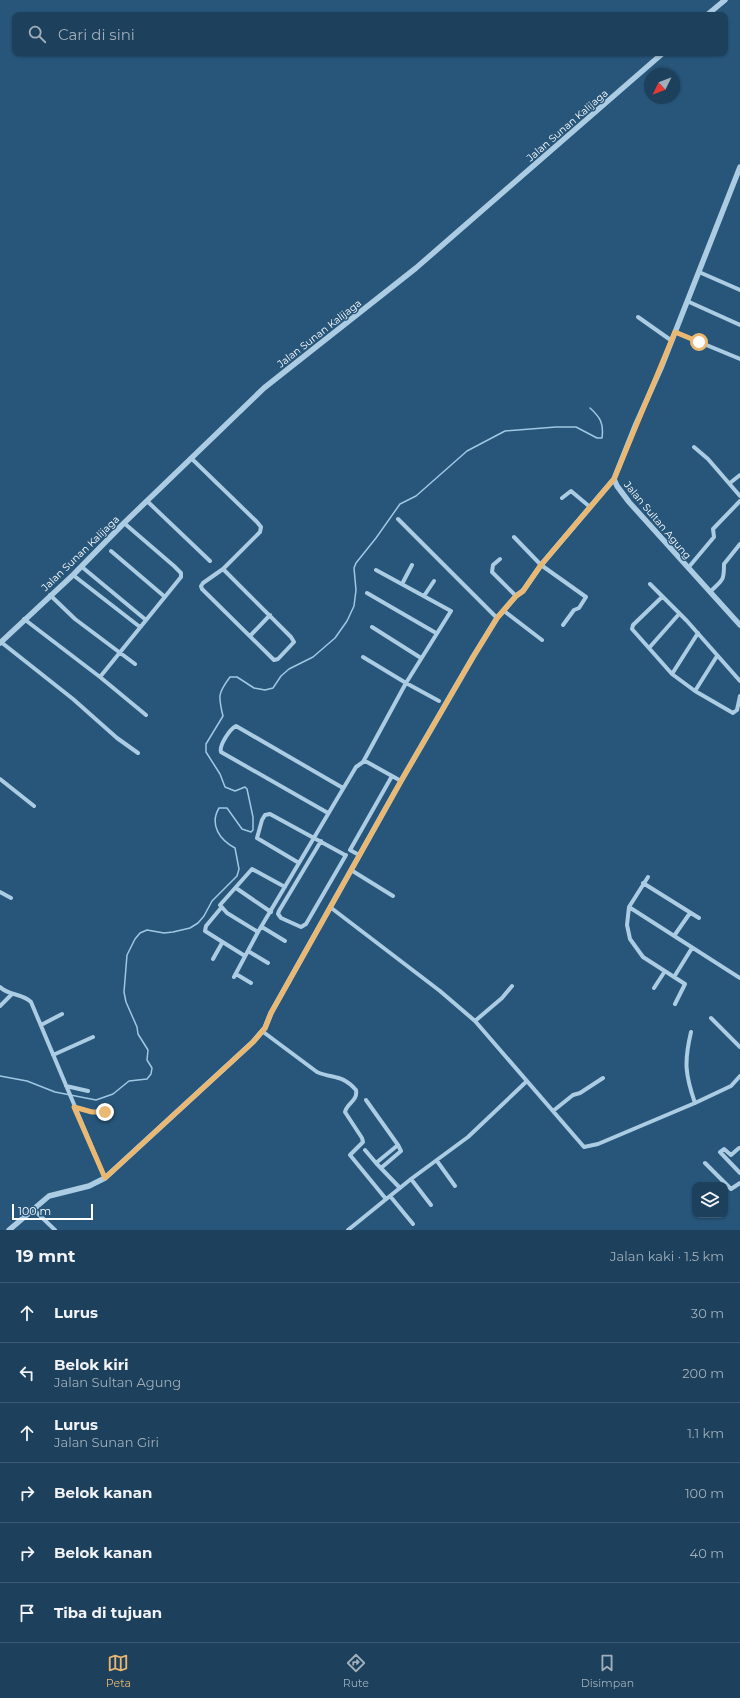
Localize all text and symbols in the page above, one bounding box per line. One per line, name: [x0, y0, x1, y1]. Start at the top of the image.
search box: [12, 12, 728, 56]
icon: search: [26, 23, 48, 45]
text: Cari di sini: [58, 25, 135, 44]
north arrow: [644, 68, 680, 104]
street label: Jalan Sunan Kalijaga: [523, 87, 611, 165]
street label: Jalan Sunan Kalijaga: [274, 296, 364, 371]
route start: [690, 333, 708, 351]
street label: Jalan Sultan Agung: [621, 478, 694, 562]
street label: Jalan Sunan Kalijaga: [38, 513, 122, 595]
route end: [96, 1103, 114, 1121]
map controls: [692, 1182, 728, 1218]
button: layers: [692, 1182, 728, 1218]
scale bar: [12, 1202, 93, 1221]
text: 100 m: [18, 1204, 51, 1218]
text: 19 mnt: [16, 1246, 75, 1266]
text: Jalan kaki · 1.5 km: [610, 1248, 724, 1264]
icon: ahead: [16, 1302, 38, 1324]
text: Lurus: [54, 1303, 98, 1322]
text: 30 m: [691, 1305, 724, 1321]
text: Belok kiri: [54, 1355, 129, 1374]
icon: left: [16, 1362, 38, 1384]
text: 200 m: [682, 1365, 724, 1381]
text: Jalan Sultan Agung: [54, 1374, 181, 1390]
text: Lurus: [54, 1415, 98, 1434]
icon: ahead: [16, 1422, 38, 1444]
text: 1.1 km: [687, 1425, 724, 1441]
text: Jalan Sunan Giri: [54, 1434, 159, 1450]
icon: right: [16, 1482, 38, 1504]
text: Belok kanan: [54, 1483, 152, 1502]
text: 100 m: [685, 1485, 724, 1501]
icon: right: [16, 1542, 38, 1564]
text: Belok kanan: [54, 1543, 152, 1562]
text: 40 m: [690, 1545, 724, 1561]
icon: arrive: [16, 1602, 38, 1624]
text: Tiba di tujuan: [54, 1603, 162, 1622]
tab: Peta: [106, 1652, 131, 1690]
tab: Rute: [343, 1652, 369, 1690]
tab: Disimpan: [581, 1652, 634, 1690]

